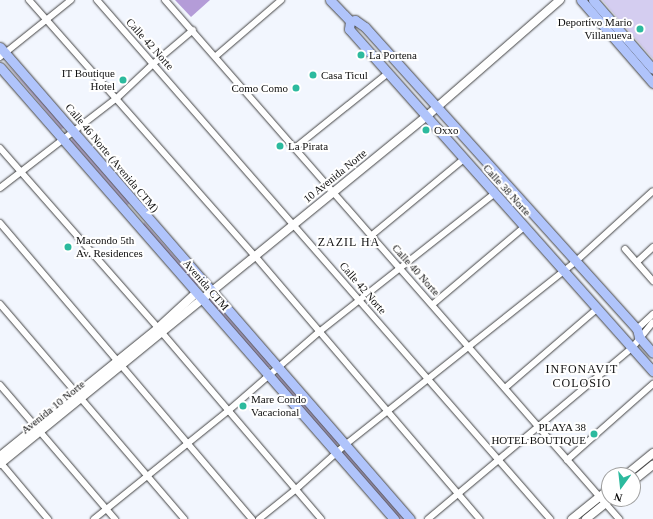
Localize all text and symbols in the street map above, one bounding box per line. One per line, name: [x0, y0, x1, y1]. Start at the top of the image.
street label: Calle 42 Norte: [122, 14, 178, 74]
place label: Deportivo Mario Villanueva: [554, 16, 632, 42]
marker: Deportivo Mario Villanueva: [635, 24, 645, 34]
place label: La Portena: [369, 48, 422, 62]
marker: La Portena: [356, 50, 366, 60]
place label: IT Boutique Hotel: [59, 67, 115, 93]
place label: Casa Ticul: [321, 68, 372, 82]
marker: Casa Ticul: [308, 70, 318, 80]
marker: IT Boutique Hotel: [118, 75, 128, 85]
place label: Como Como: [227, 81, 288, 95]
marker: Como Como: [291, 83, 301, 93]
street label: Calle 46 Norte (Avenida CTM): [60, 98, 164, 218]
place label: Oxxo: [434, 123, 459, 137]
marker: Oxxo: [421, 125, 431, 135]
place label: La Pirata: [288, 139, 331, 153]
marker: La Pirata: [275, 141, 285, 151]
street label: 10 Avenida Norte: [298, 144, 372, 208]
street label: Calle 38 Norte: [479, 160, 535, 220]
place label: Macondo 5th Av. Residences: [76, 234, 149, 260]
district label: ZAZIL HA: [319, 236, 379, 250]
street label: Calle 40 Norte: [388, 240, 444, 300]
marker: Macondo 5th Av. Residences: [63, 242, 73, 252]
street label: Avenida CTM: [180, 256, 232, 314]
street label: Calle 42 Norte: [335, 257, 391, 319]
district label: INFONAVIT COLOSIO: [547, 363, 617, 391]
street label: Avenida 10 Norte: [16, 375, 90, 439]
place label: Mare Condo Vacacional: [251, 393, 311, 419]
marker: Mare Condo Vacacional: [238, 401, 248, 411]
place label: PLAYA 38 HOTEL BOUTIQUE: [497, 421, 586, 447]
marker: PLAYA 38 HOTEL BOUTIQUE: [589, 429, 599, 439]
north arrow: [601, 467, 641, 507]
text: N: [613, 491, 624, 504]

